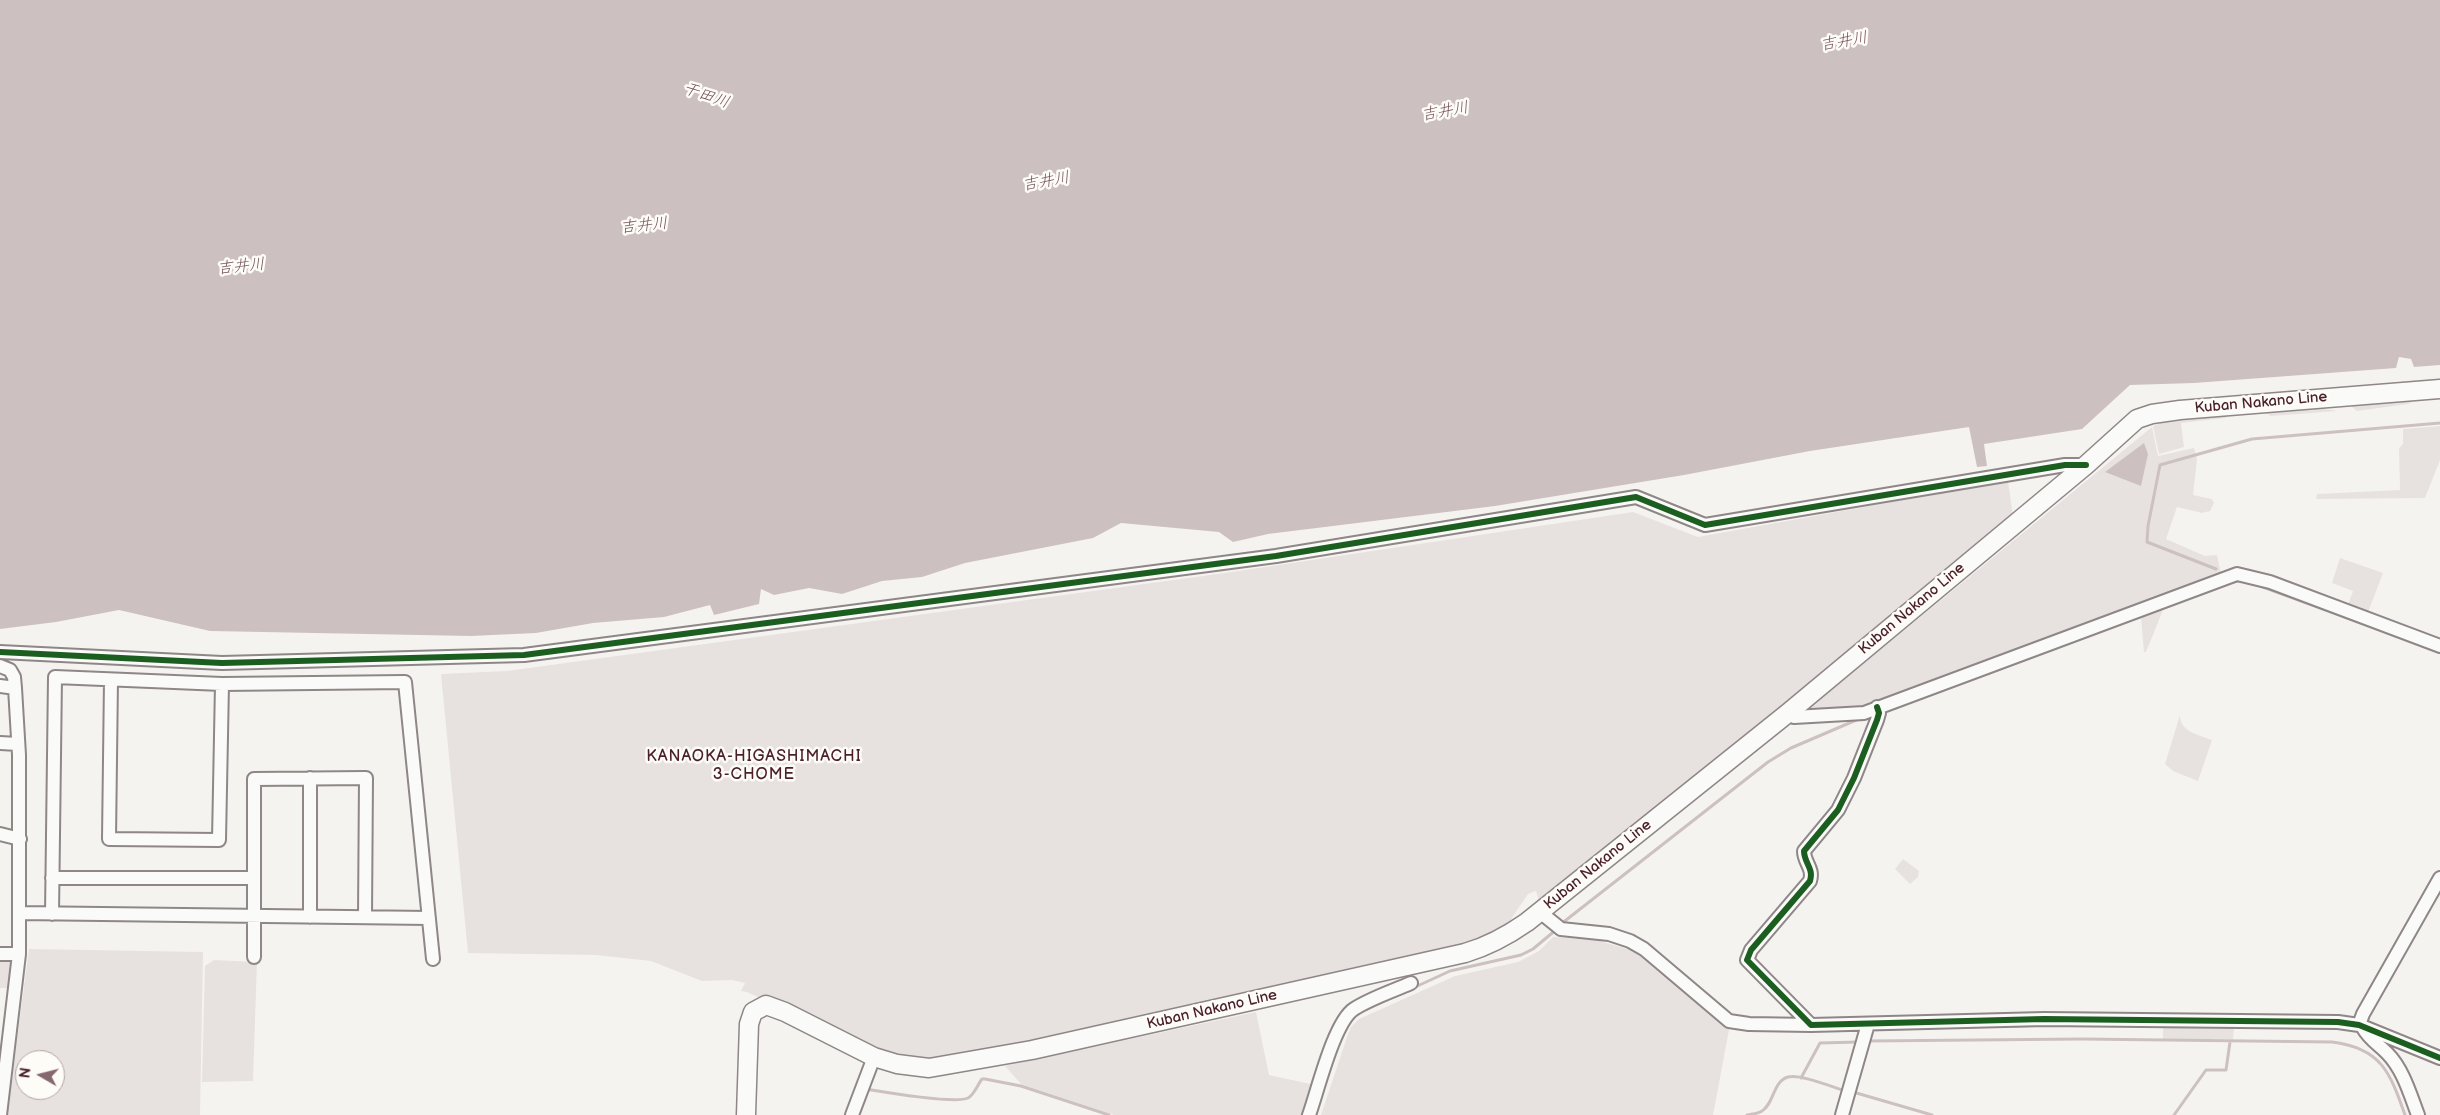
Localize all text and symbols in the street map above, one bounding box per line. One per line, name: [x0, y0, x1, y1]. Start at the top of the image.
water label: 吉井川: [1819, 28, 1869, 56]
water label: 干田川: [680, 79, 732, 113]
water label: 吉井川: [1420, 98, 1470, 126]
water label: 吉井川: [1021, 168, 1071, 196]
water label: 吉井川: [619, 214, 669, 238]
water label: 吉井川: [216, 255, 266, 279]
street label: Kuban Nakano Line: [2194, 388, 2328, 418]
street label: Kuban Nakano Line: [1855, 559, 1969, 659]
district label: KANAOKA-HIGASHIMACHI 3-CHOME: [644, 747, 864, 785]
street label: Kuban Nakano Line: [1541, 816, 1655, 914]
street label: Kuban Nakano Line: [1145, 986, 1279, 1034]
north arrow: [15, 1050, 65, 1100]
text: N: [16, 1067, 35, 1079]

